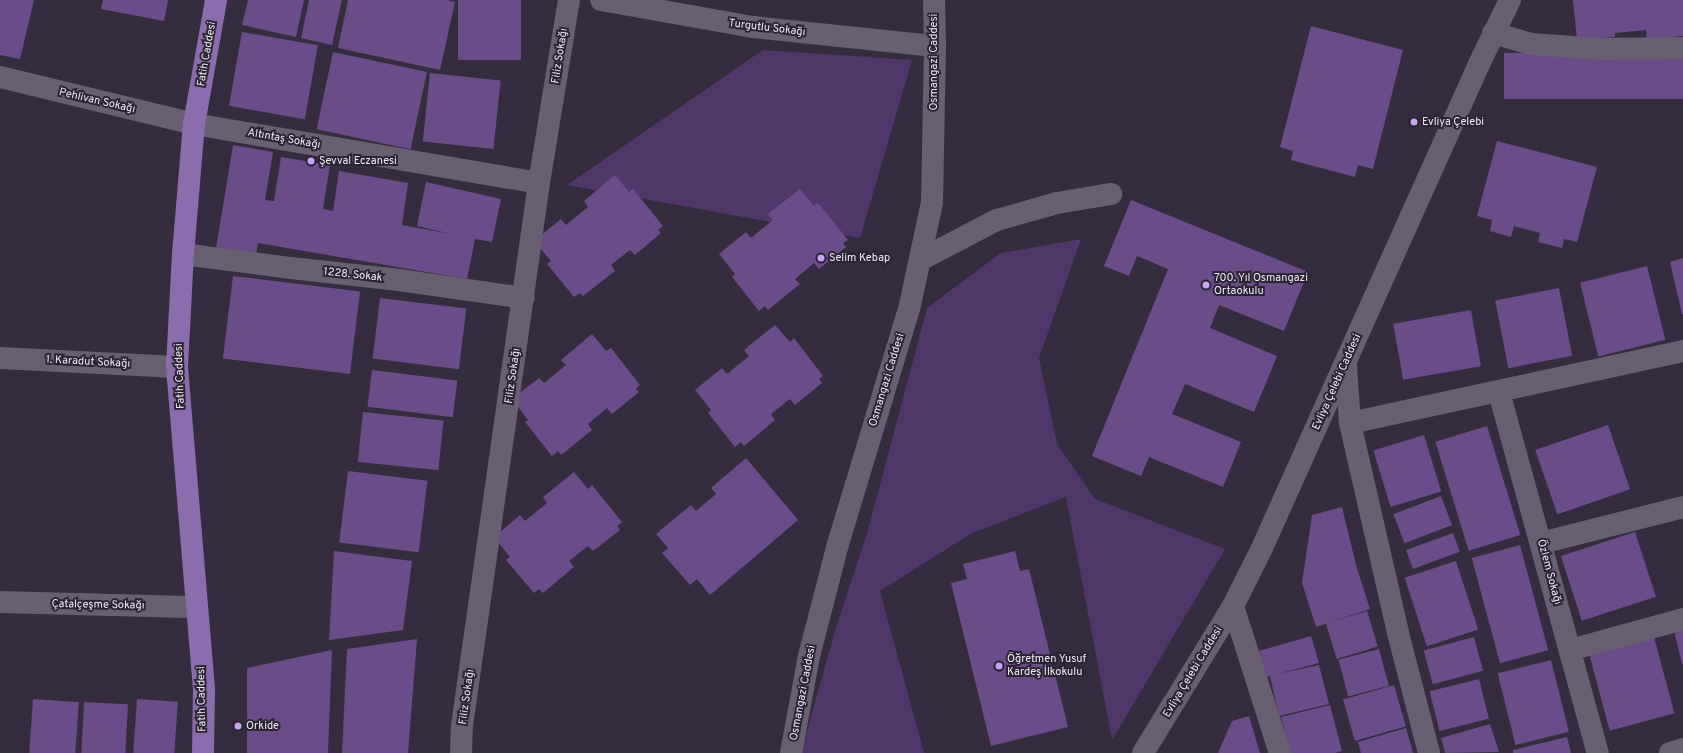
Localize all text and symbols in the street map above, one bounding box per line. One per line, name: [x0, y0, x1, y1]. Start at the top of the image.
street label: Osmangazi Caddesi: [927, 14, 941, 110]
street label: Turgutlu Sokağı: [728, 17, 806, 39]
street label: Fatih Caddesi: [195, 21, 219, 87]
street label: Filiz Sokağı: [549, 27, 571, 85]
street label: Pehlivan Sokağı: [58, 86, 136, 116]
place label: Evliya Çelebi: [1422, 115, 1484, 129]
marker: Evliya Çelebi: [1409, 117, 1419, 127]
street label: Altıntaş Sokağı: [247, 126, 321, 152]
place label: Şevval Eczanesi: [319, 154, 397, 168]
marker: Şevval Eczanesi: [306, 156, 316, 166]
place label: Selim Kebap: [829, 251, 890, 265]
marker: Selim Kebap: [816, 253, 826, 263]
street label: 1228. Sokak: [323, 265, 383, 285]
place label: 700. Yıl Osmangazi Ortaokulu: [1214, 272, 1308, 298]
marker: 700. Yıl Osmangazi Ortaokulu: [1201, 280, 1211, 290]
street label: Osmangazi Caddesi: [867, 332, 907, 428]
street label: Evliya Çelebi Caddesi: [1310, 332, 1364, 432]
street label: Fatih Caddesi: [172, 343, 188, 409]
street label: Filiz Sokağı: [503, 347, 523, 405]
street label: 1. Karadut Sokağı: [46, 353, 130, 371]
street label: Özlem Sokağı: [1534, 538, 1564, 606]
street label: Çatalçeşme Sokağı: [51, 598, 145, 612]
street label: Evliya Çelebi Caddesi: [1161, 624, 1225, 720]
street label: Osmangazi Caddesi: [787, 644, 819, 742]
place label: Öğretmen Yusuf Kardeş İlkokulu: [1007, 653, 1087, 679]
marker: Öğretmen Yusuf Kardeş İlkokulu: [994, 661, 1004, 671]
street label: Fatih Caddesi: [195, 666, 209, 732]
street label: Filiz Sokağı: [457, 668, 477, 726]
place label: Orkide: [246, 719, 279, 733]
marker: Orkide: [233, 721, 243, 731]

